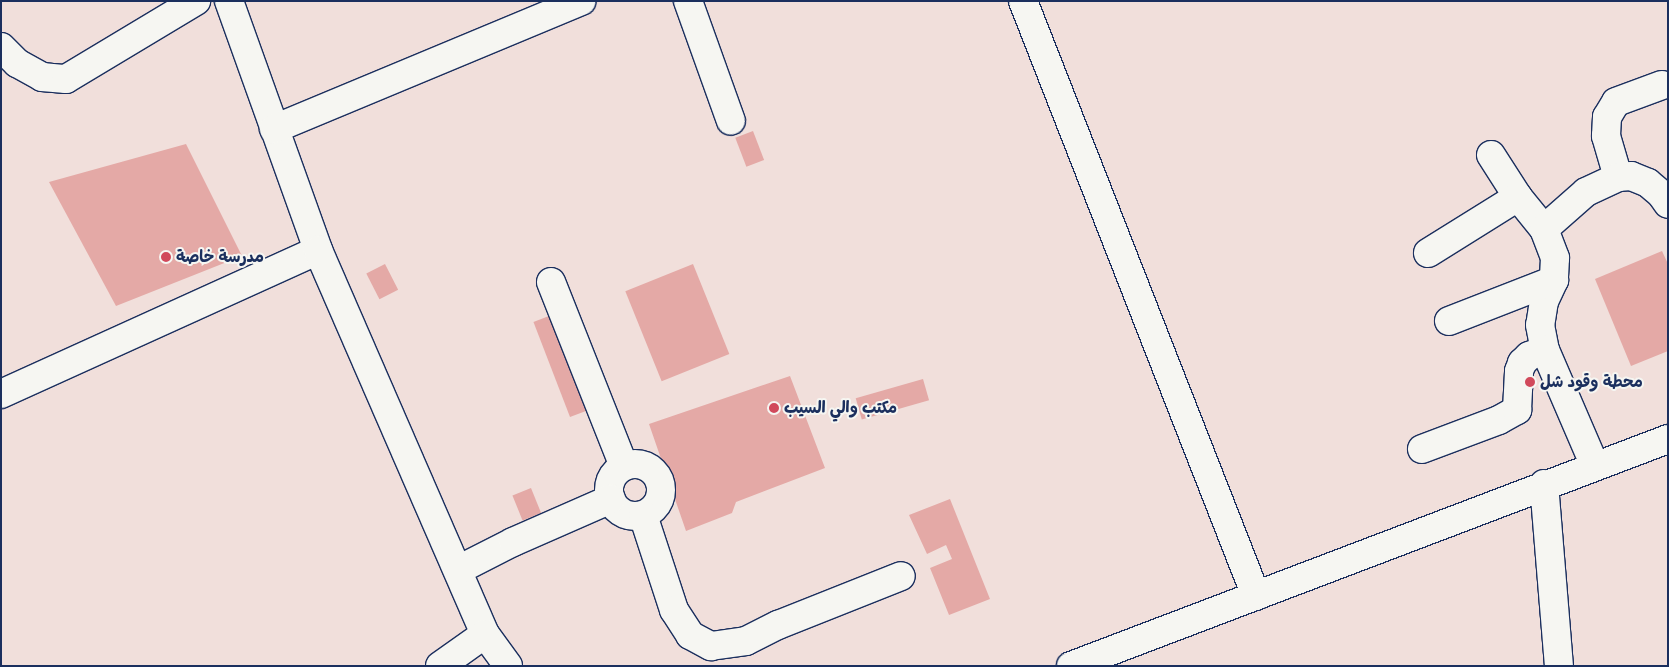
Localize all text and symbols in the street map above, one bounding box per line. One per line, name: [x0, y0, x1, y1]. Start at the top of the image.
place label: مدرسة خاصة: [176, 247, 264, 267]
marker: مدرسة خاصة: [160, 251, 172, 263]
place label: محطة وقود شل: [1540, 372, 1643, 392]
marker: محطة وقود شل: [1524, 376, 1536, 388]
place label: مكتب والي السيب: [784, 398, 897, 418]
marker: مكتب والي السيب: [768, 402, 780, 414]

